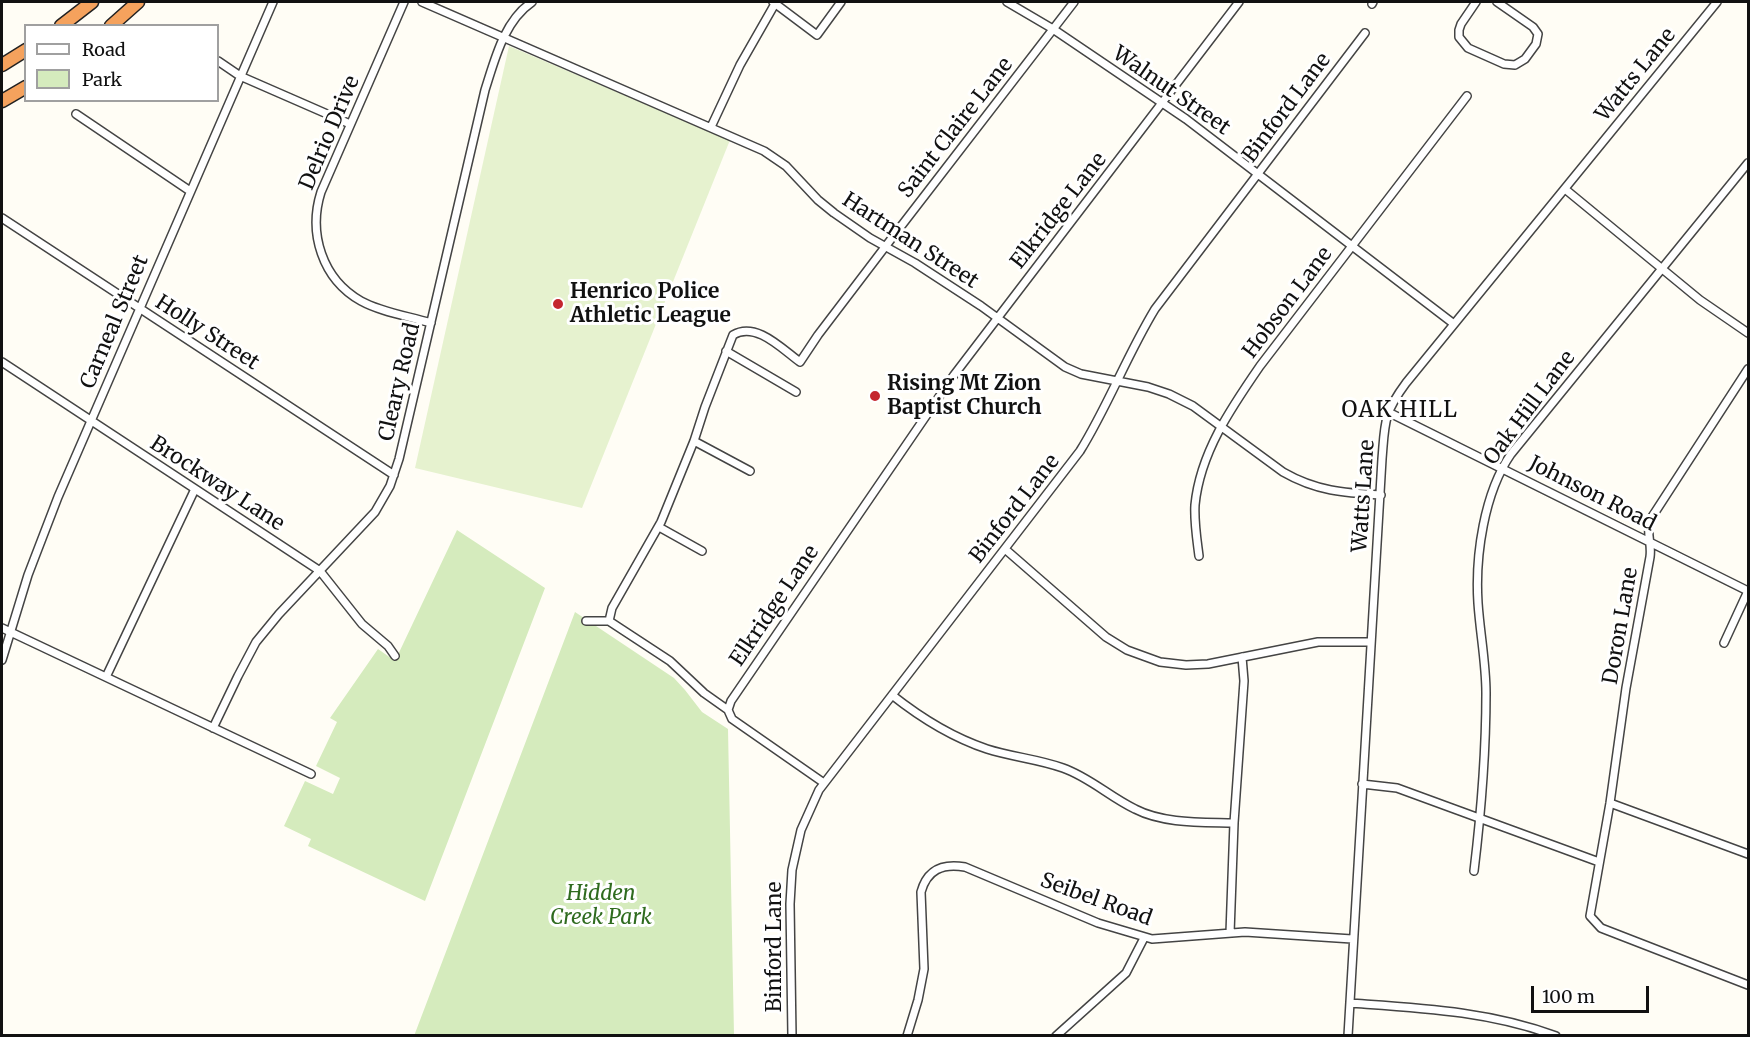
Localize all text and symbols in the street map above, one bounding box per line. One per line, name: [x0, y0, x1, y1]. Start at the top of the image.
street label: Watts Lane: [1591, 23, 1681, 127]
legend: [24, 24, 219, 102]
text: Road: [82, 38, 126, 61]
street label: Walnut Street: [1107, 41, 1235, 141]
street label: Binford Lane: [1238, 48, 1336, 168]
street label: Saint Claire Lane: [894, 53, 1018, 203]
text: Park: [82, 68, 122, 91]
street label: Delrio Drive: [295, 72, 365, 194]
street label: Elkridge Lane: [1006, 148, 1112, 274]
street label: Hartman Street: [837, 188, 983, 294]
street label: Hobson Lane: [1238, 242, 1338, 364]
street label: Carneal Street: [76, 252, 154, 392]
place label: Henrico Police Athletic League: [570, 279, 731, 329]
street label: Holly Street: [150, 290, 264, 376]
marker: Henrico Police Athletic League: [551, 297, 565, 311]
street label: Cleary Road: [374, 321, 426, 443]
street label: Oak Hill Lane: [1479, 346, 1581, 470]
place label: Rising Mt Zion Baptist Church: [887, 371, 1042, 421]
marker: Rising Mt Zion Baptist Church: [868, 389, 882, 403]
district label: OAK HILL: [1342, 398, 1458, 424]
street label: Brockway Lane: [145, 431, 289, 537]
street label: Watts Lane: [1347, 439, 1381, 553]
street label: Binford Lane: [965, 450, 1065, 568]
street label: Johnson Road: [1524, 451, 1660, 537]
street label: Elkridge Lane: [725, 541, 825, 671]
street label: Doron Lane: [1598, 566, 1644, 686]
street label: Seibel Road: [1037, 868, 1155, 932]
park label: Hidden Creek Park: [550, 881, 652, 931]
street label: Binford Lane: [762, 882, 788, 1012]
scale bar: [1534, 974, 1652, 1012]
text: 100 m: [1542, 985, 1595, 1008]

